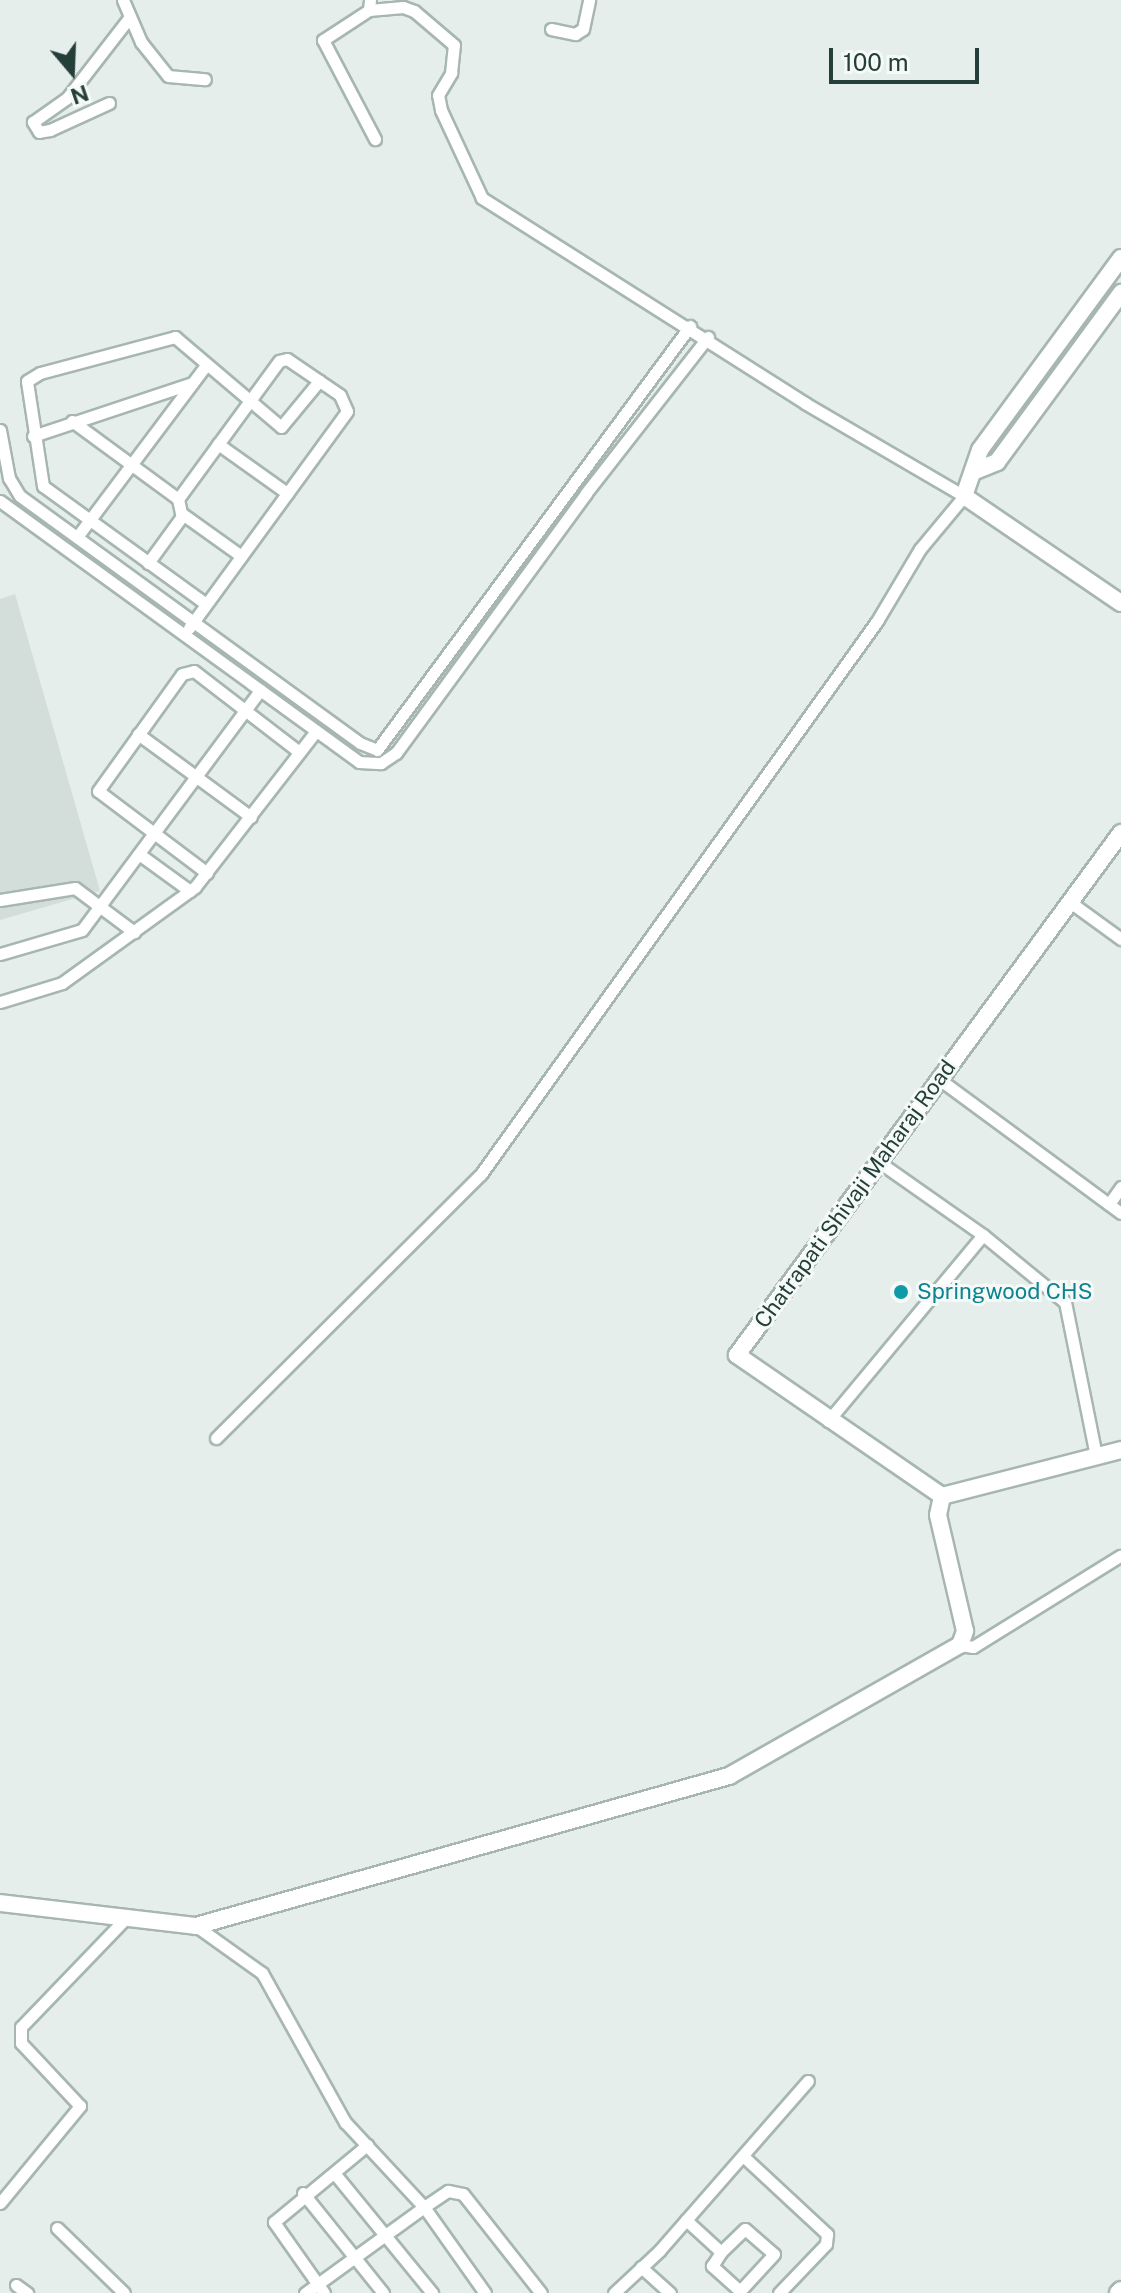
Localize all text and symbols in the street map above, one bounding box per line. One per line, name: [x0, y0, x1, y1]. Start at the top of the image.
north arrow: [32, 32, 112, 112]
scale bar: [833, 32, 983, 82]
text: 100 m: [843, 48, 909, 76]
text: N: [67, 80, 92, 110]
street label: Chatrapati Shivaji Maharaj Road: [749, 1055, 961, 1333]
place label: Springwood CHS: [917, 1279, 1092, 1305]
marker: Springwood CHS: [892, 1283, 910, 1301]

